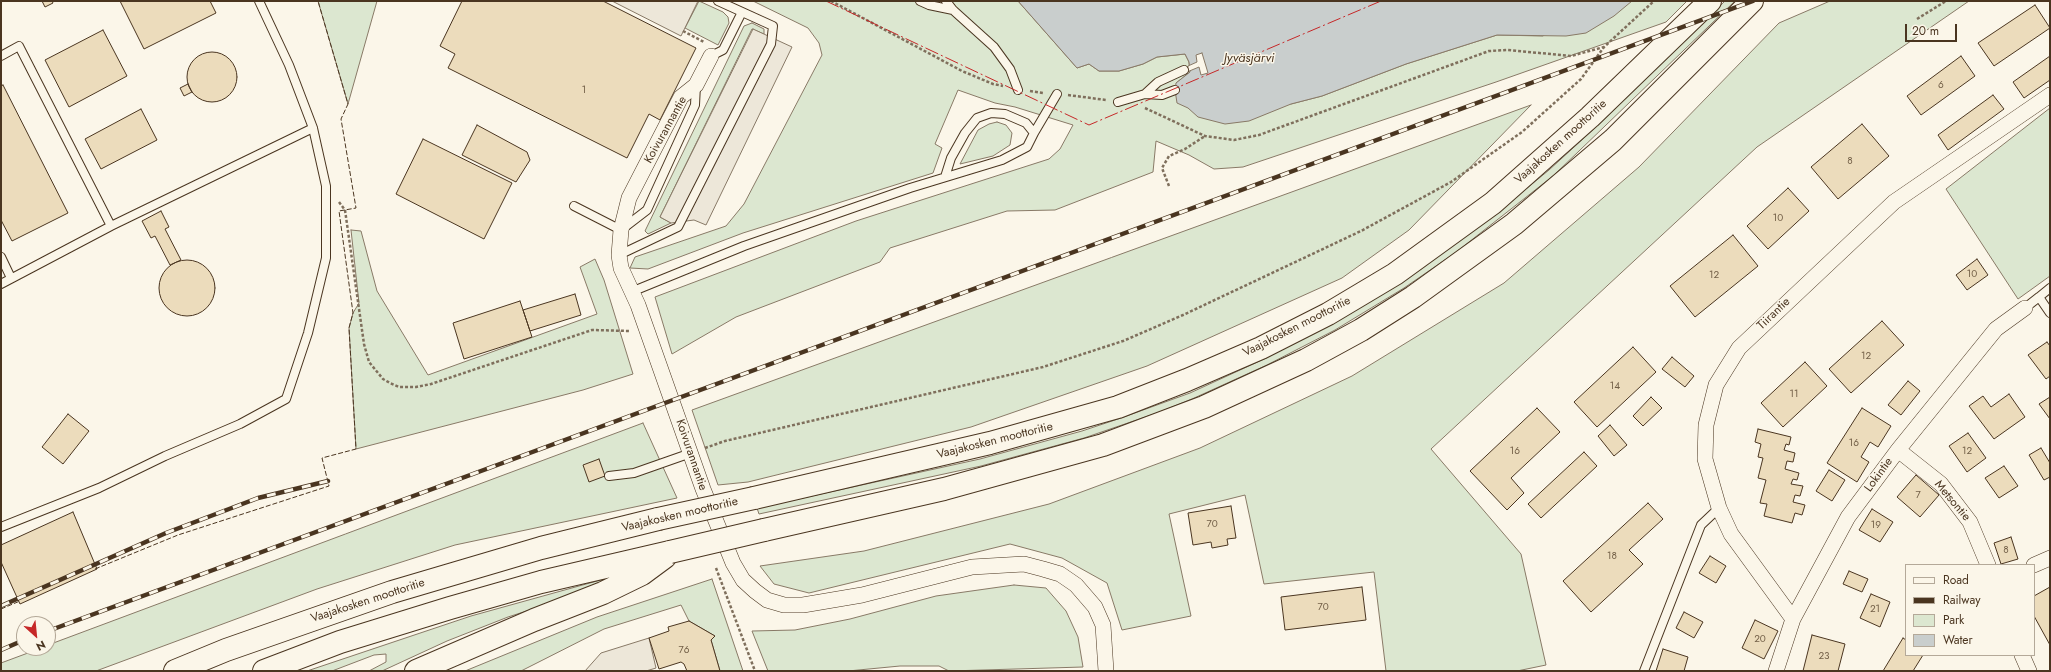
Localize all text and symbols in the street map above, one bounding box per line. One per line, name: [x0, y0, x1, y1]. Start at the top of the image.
scale bar: [1907, 16, 1959, 42]
text: 20 m: [1912, 22, 1939, 40]
water label: Jyväsjärvi: [1224, 51, 1274, 67]
house number: 6: [1938, 80, 1944, 92]
house number: 1: [582, 85, 586, 97]
street label: Koivurannantie: [642, 94, 690, 166]
street label: Vaajakosken moottoritie: [1512, 97, 1610, 187]
house number: 8: [1847, 156, 1853, 168]
house number: 10: [1773, 213, 1783, 225]
house number: 10: [1967, 269, 1977, 281]
house number: 12: [1709, 270, 1719, 282]
street label: Vaajakosken moottoritie: [1241, 294, 1353, 360]
street label: Tiirantie: [1755, 295, 1793, 333]
house number: 12: [1861, 351, 1871, 363]
house number: 14: [1610, 381, 1620, 393]
house number: 11: [1790, 389, 1798, 401]
street label: Koivurannantie: [672, 417, 710, 493]
street label: Vaajakosken moottoritie: [936, 420, 1054, 462]
house number: 16: [1849, 438, 1859, 450]
house number: 16: [1510, 446, 1520, 458]
house number: 12: [1962, 446, 1972, 458]
street label: Lokintie: [1862, 455, 1896, 495]
street label: Metsontie: [1931, 478, 1973, 524]
house number: 7: [1915, 490, 1921, 502]
street label: Vaajakosken moottoritie: [620, 495, 740, 535]
house number: 70: [1206, 519, 1218, 531]
house number: 19: [1871, 520, 1881, 532]
house number: 8: [2003, 545, 2009, 557]
house number: 18: [1607, 551, 1617, 563]
legend: [1905, 564, 2035, 656]
text: Road: [1943, 571, 1969, 589]
street label: Vaajakosken moottoritie: [309, 576, 427, 626]
text: Railway: [1943, 591, 1981, 609]
house number: 70: [1317, 602, 1329, 614]
house number: 21: [1870, 604, 1880, 616]
text: Park: [1943, 611, 1964, 629]
north arrow: [16, 616, 56, 656]
text: Water: [1943, 631, 1973, 649]
house number: 20: [1754, 634, 1766, 646]
text: N: [33, 637, 49, 655]
house number: 76: [678, 645, 690, 657]
house number: 23: [1818, 651, 1830, 663]

